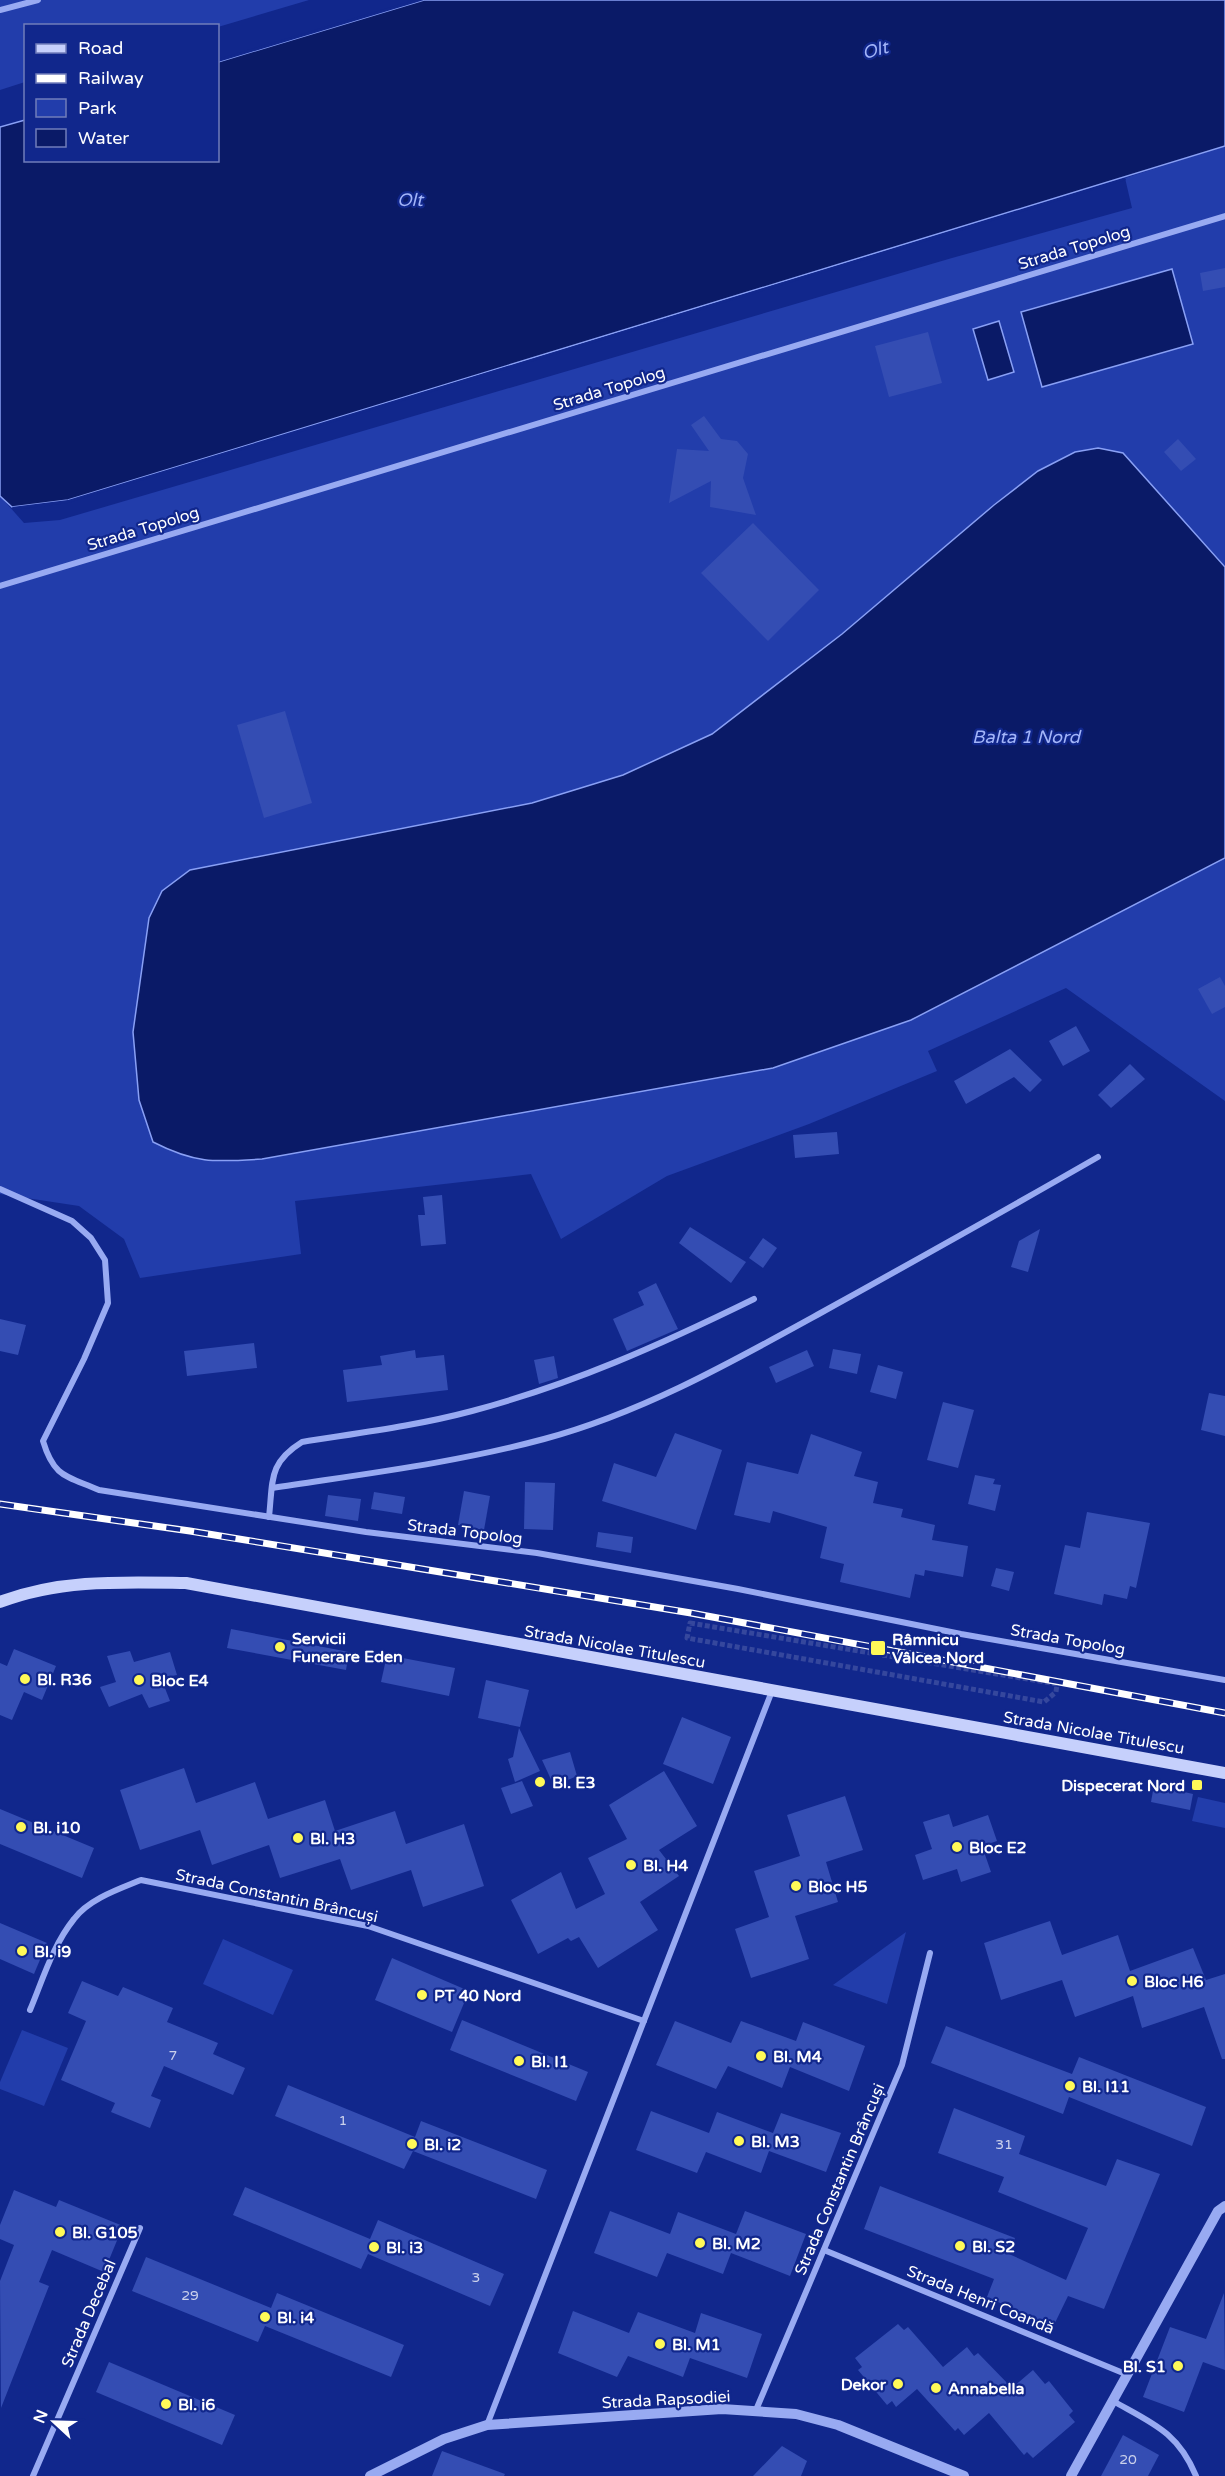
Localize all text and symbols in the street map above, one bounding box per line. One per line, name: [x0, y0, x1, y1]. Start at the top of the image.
legend: [24, 24, 219, 162]
water label: Olt: [860, 35, 892, 64]
text: Road: [78, 37, 123, 59]
text: Railway: [78, 67, 144, 89]
text: Park: [78, 97, 117, 119]
text: Water: [78, 127, 129, 149]
water label: Olt: [397, 189, 425, 211]
street label: Strada Topolog: [1016, 221, 1133, 274]
street label: Strada Topolog: [551, 362, 668, 415]
street label: Strada Topolog: [85, 502, 202, 555]
water label: Balta 1 Nord: [972, 726, 1083, 748]
street label: Strada Topolog: [406, 1515, 524, 1549]
street label: Strada Topolog: [1009, 1620, 1127, 1660]
street label: Strada Nicolae Titulescu: [523, 1621, 707, 1673]
place label: Servicii Funerare Eden: [292, 1629, 403, 1667]
place label: Râmnicu Vâlcea Nord: [892, 1630, 984, 1668]
marker: Râmnicu Vâlcea Nord: [869, 1639, 887, 1657]
marker: Servicii Funerare Eden: [273, 1640, 287, 1654]
place label: Bl. R36: [37, 1670, 92, 1690]
place label: Bloc E4: [151, 1671, 209, 1691]
marker: Bl. R36: [18, 1672, 32, 1686]
marker: Bloc E4: [132, 1673, 146, 1687]
street label: Strada Nicolae Titulescu: [1002, 1707, 1186, 1759]
place label: Bl. E3: [552, 1773, 596, 1793]
marker: Bl. E3: [533, 1775, 547, 1789]
place label: Dispecerat Nord: [1061, 1776, 1185, 1796]
marker: Dispecerat Nord: [1190, 1778, 1204, 1792]
place label: Bl. i10: [33, 1818, 80, 1838]
marker: Bl. i10: [14, 1820, 28, 1834]
place label: Bl. H3: [310, 1829, 355, 1849]
marker: Bl. H3: [291, 1831, 305, 1845]
place label: Bloc E2: [969, 1838, 1027, 1858]
marker: Bloc E2: [950, 1840, 964, 1854]
place label: Bl. H4: [643, 1856, 688, 1876]
marker: Bl. H4: [624, 1858, 638, 1872]
street label: Strada Constantin Brâncuși: [174, 1865, 380, 1927]
place label: Bloc H5: [808, 1877, 868, 1897]
marker: Bloc H5: [789, 1879, 803, 1893]
place label: Bl. i9: [34, 1942, 71, 1962]
marker: Bl. i9: [15, 1944, 29, 1958]
place label: Bloc H6: [1144, 1972, 1204, 1992]
marker: Bloc H6: [1125, 1974, 1139, 1988]
place label: PT 40 Nord: [434, 1986, 521, 2006]
marker: PT 40 Nord: [415, 1988, 429, 2002]
house number: 7: [169, 2047, 177, 2064]
place label: Bl. M4: [773, 2047, 822, 2067]
marker: Bl. M4: [754, 2049, 768, 2063]
place label: Bl. I1: [531, 2052, 569, 2072]
marker: Bl. I1: [512, 2054, 526, 2068]
place label: Bl. I11: [1082, 2077, 1130, 2097]
marker: Bl. I11: [1063, 2079, 1077, 2093]
street label: Strada Constantin Brâncuși: [790, 2080, 889, 2278]
house number: 1: [339, 2112, 347, 2129]
place label: Bl. M3: [751, 2132, 800, 2152]
marker: Bl. M3: [732, 2134, 746, 2148]
place label: Bl. i2: [424, 2135, 461, 2155]
house number: 31: [995, 2136, 1013, 2153]
marker: Bl. i2: [405, 2137, 419, 2151]
place label: Bl. G105: [72, 2223, 138, 2243]
marker: Bl. G105: [53, 2225, 67, 2239]
place label: Bl. M2: [712, 2234, 761, 2254]
marker: Bl. M2: [693, 2236, 707, 2250]
place label: Bl. S2: [972, 2237, 1015, 2257]
place label: Bl. i3: [386, 2238, 423, 2258]
marker: Bl. S2: [953, 2239, 967, 2253]
marker: Bl. i3: [367, 2240, 381, 2254]
street label: Strada Decebal: [57, 2256, 121, 2370]
street label: Strada Henri Coandă: [904, 2261, 1057, 2339]
house number: 3: [472, 2269, 480, 2286]
house number: 29: [181, 2287, 199, 2304]
place label: Bl. i4: [277, 2308, 314, 2328]
marker: Bl. i4: [258, 2310, 272, 2324]
place label: Bl. M1: [672, 2335, 721, 2355]
marker: Bl. M1: [653, 2337, 667, 2351]
place label: Bl. S1: [1123, 2357, 1166, 2377]
marker: Bl. S1: [1171, 2359, 1185, 2373]
place label: Dekor: [841, 2375, 887, 2395]
marker: Dekor: [891, 2377, 905, 2391]
place label: Annabella: [948, 2379, 1024, 2399]
marker: Annabella: [929, 2381, 943, 2395]
street label: Strada Rapsodiei: [601, 2387, 731, 2413]
north arrow: [24, 2392, 84, 2452]
place label: Bl. i6: [178, 2395, 215, 2415]
marker: Bl. i6: [159, 2397, 173, 2411]
text: N: [29, 2407, 53, 2426]
house number: 20: [1119, 2451, 1137, 2468]

